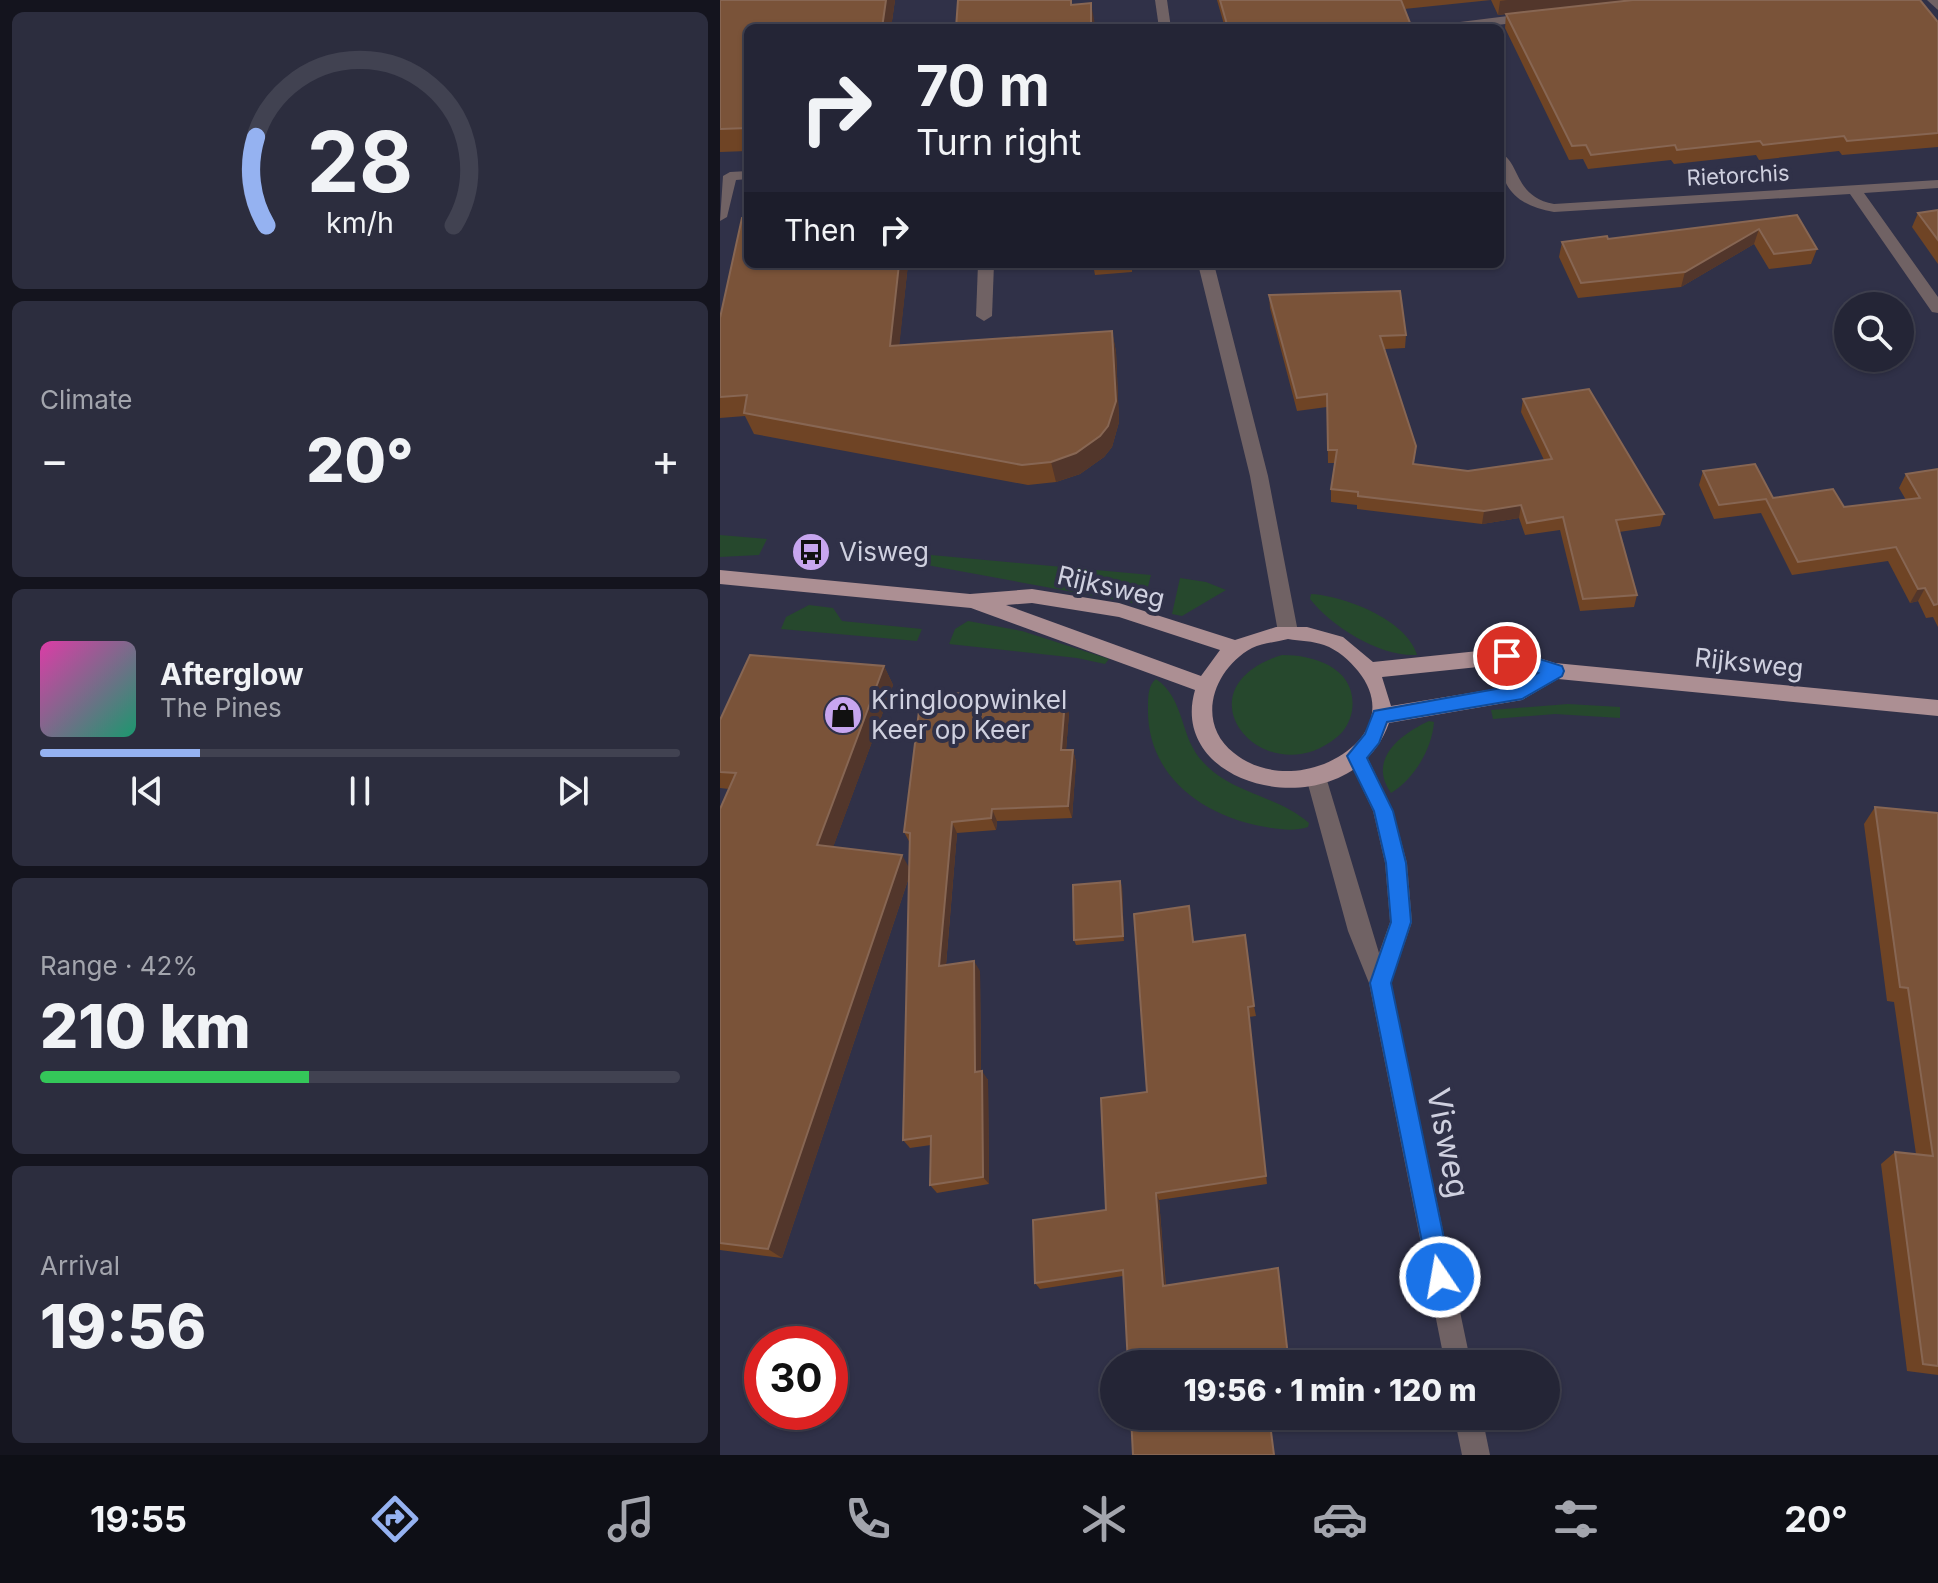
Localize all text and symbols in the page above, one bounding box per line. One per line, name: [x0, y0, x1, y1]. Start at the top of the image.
text: 70 m: [916, 52, 1050, 120]
icon: right: [784, 56, 888, 160]
text: 28: [307, 111, 413, 212]
text: Turn right: [916, 120, 1081, 164]
street label: Rietorchis: [1686, 159, 1790, 191]
text: km/h: [326, 205, 394, 240]
icon: right: [872, 208, 916, 252]
text: Then: [784, 212, 856, 248]
map controls: [1834, 292, 1914, 372]
button: search: [1834, 292, 1914, 372]
text: Climate: [40, 384, 132, 415]
text: 20°: [306, 424, 414, 496]
text: −: [40, 433, 69, 487]
text: +: [651, 433, 680, 487]
bus stop icon: Visweg: [790, 531, 832, 573]
place label: Visweg: [839, 536, 929, 567]
street label: Rijksweg: [1054, 559, 1168, 614]
pin: [1473, 622, 1541, 690]
icon: arrive: [1485, 634, 1529, 678]
street label: Rijksweg: [1693, 641, 1805, 684]
text: Afterglow: [160, 656, 304, 692]
place label: Kringloopwinkel Keer op Keer: [871, 684, 1067, 745]
text: The Pines: [160, 692, 282, 723]
shop icon: Kringloopwinkel Keer op Keer: [822, 694, 864, 736]
icon: previous: [125, 769, 169, 813]
icon: pause: [338, 769, 382, 813]
icon: next: [551, 769, 595, 813]
text: Range · 42%: [40, 950, 198, 981]
text: 210 km: [40, 990, 251, 1062]
street label: Visweg: [1419, 1085, 1478, 1201]
position arrow: [1398, 1235, 1482, 1319]
text: Arrival: [40, 1250, 120, 1281]
text: 19:56: [40, 1290, 206, 1362]
speed limit sign: 30: [744, 1326, 848, 1430]
text: 19:56 · 1 min · 120 m: [1183, 1372, 1477, 1408]
icon: directions: [367, 1491, 423, 1547]
icon: music: [603, 1491, 659, 1547]
icon: phone: [840, 1491, 896, 1547]
icon: climate: [1076, 1491, 1132, 1547]
icon: car: [1312, 1491, 1368, 1547]
icon: filters: [1548, 1491, 1604, 1547]
text: 19:55: [90, 1497, 187, 1541]
text: 20°: [1784, 1497, 1848, 1541]

